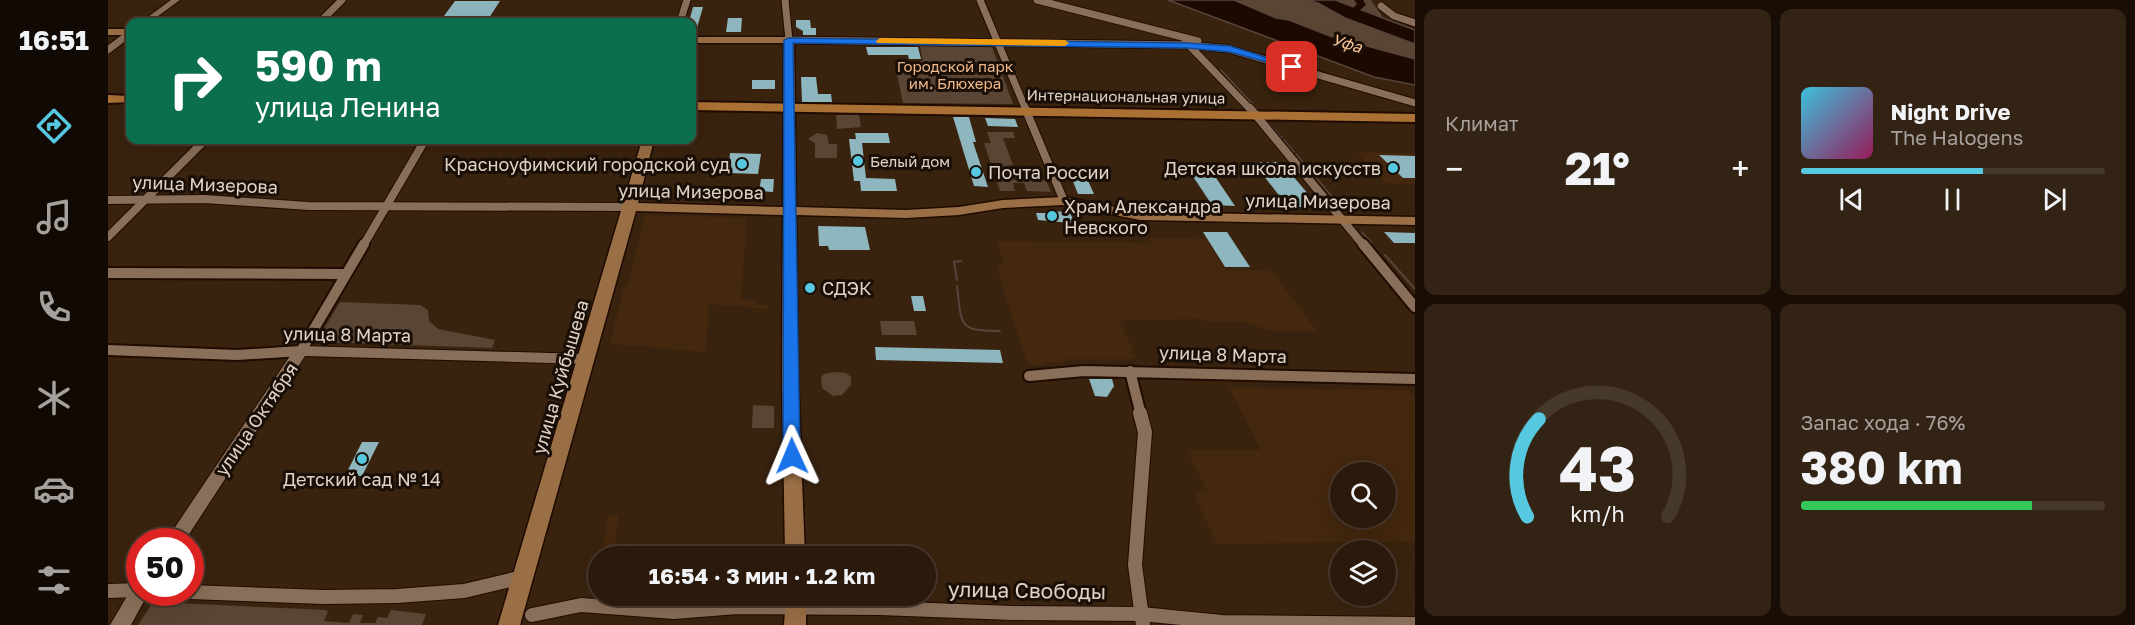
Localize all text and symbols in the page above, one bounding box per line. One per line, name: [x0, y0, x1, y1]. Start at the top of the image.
text: 16:51: [19, 24, 89, 56]
water label: Уфа: [1329, 29, 1365, 57]
text: 590 m: [255, 40, 382, 90]
pin: [1266, 41, 1317, 92]
icon: right: [156, 42, 234, 120]
icon: arrive: [1275, 50, 1308, 83]
park label: Городской парк им. Блюхера: [897, 57, 1014, 92]
street label: Интернациональная улица: [1026, 85, 1226, 107]
text: улица Ленина: [255, 91, 441, 123]
text: Night Drive: [1891, 98, 2010, 125]
icon: directions: [33, 105, 75, 147]
text: Климат: [1445, 111, 1519, 135]
text: The Halogens: [1891, 125, 2023, 149]
text: 21°: [1565, 141, 1630, 195]
text: −: [1445, 149, 1463, 188]
text: +: [1731, 149, 1749, 188]
place label: Белый дом: [870, 152, 950, 170]
place label: Красноуфимский городской суд: [444, 153, 730, 175]
marker: Белый дом: [851, 154, 865, 168]
marker: Красноуфимский городской суд: [735, 157, 749, 171]
place label: Детская школа искусств: [1164, 157, 1381, 179]
place label: Почта России: [988, 161, 1109, 183]
marker: Детская школа искусств: [1386, 161, 1400, 175]
marker: Почта России: [969, 165, 983, 179]
street label: улица Мизерова: [132, 170, 278, 198]
street label: улица Мизерова: [618, 179, 764, 203]
icon: previous: [1835, 183, 1868, 216]
icon: pause: [1936, 183, 1969, 216]
icon: next: [2038, 183, 2071, 216]
street label: улица Мизерова: [1245, 189, 1391, 213]
place label: Храм Александра Невского: [1064, 195, 1221, 238]
icon: music: [33, 196, 75, 238]
marker: Храм Александра Невского: [1045, 209, 1059, 223]
place label: СДЭК: [822, 277, 872, 299]
marker: СДЭК: [803, 281, 817, 295]
icon: phone: [33, 286, 75, 328]
street label: улица Куйбышева: [527, 297, 593, 457]
street label: улица 8 Марта: [283, 322, 411, 346]
street label: улица 8 Марта: [1159, 341, 1287, 367]
street label: улица Октября: [210, 358, 302, 480]
icon: climate: [33, 377, 75, 419]
text: Запас хода · 76%: [1801, 410, 1965, 434]
position arrow: [760, 424, 824, 488]
text: 43: [1559, 430, 1636, 505]
text: 380 km: [1801, 440, 1963, 494]
marker: Детский сад № 14: [355, 452, 369, 466]
map controls: [1330, 462, 1396, 606]
button: search: [1330, 462, 1396, 528]
icon: car: [33, 468, 75, 510]
place label: Детский сад № 14: [283, 468, 441, 490]
text: km/h: [1570, 501, 1625, 527]
speed limit sign: 50: [126, 528, 204, 606]
button: layers: [1330, 540, 1396, 606]
icon: filters: [33, 559, 75, 601]
text: 16:54 · 3 мин · 1.2 km: [649, 562, 875, 589]
street label: улица Свободы: [948, 576, 1106, 604]

